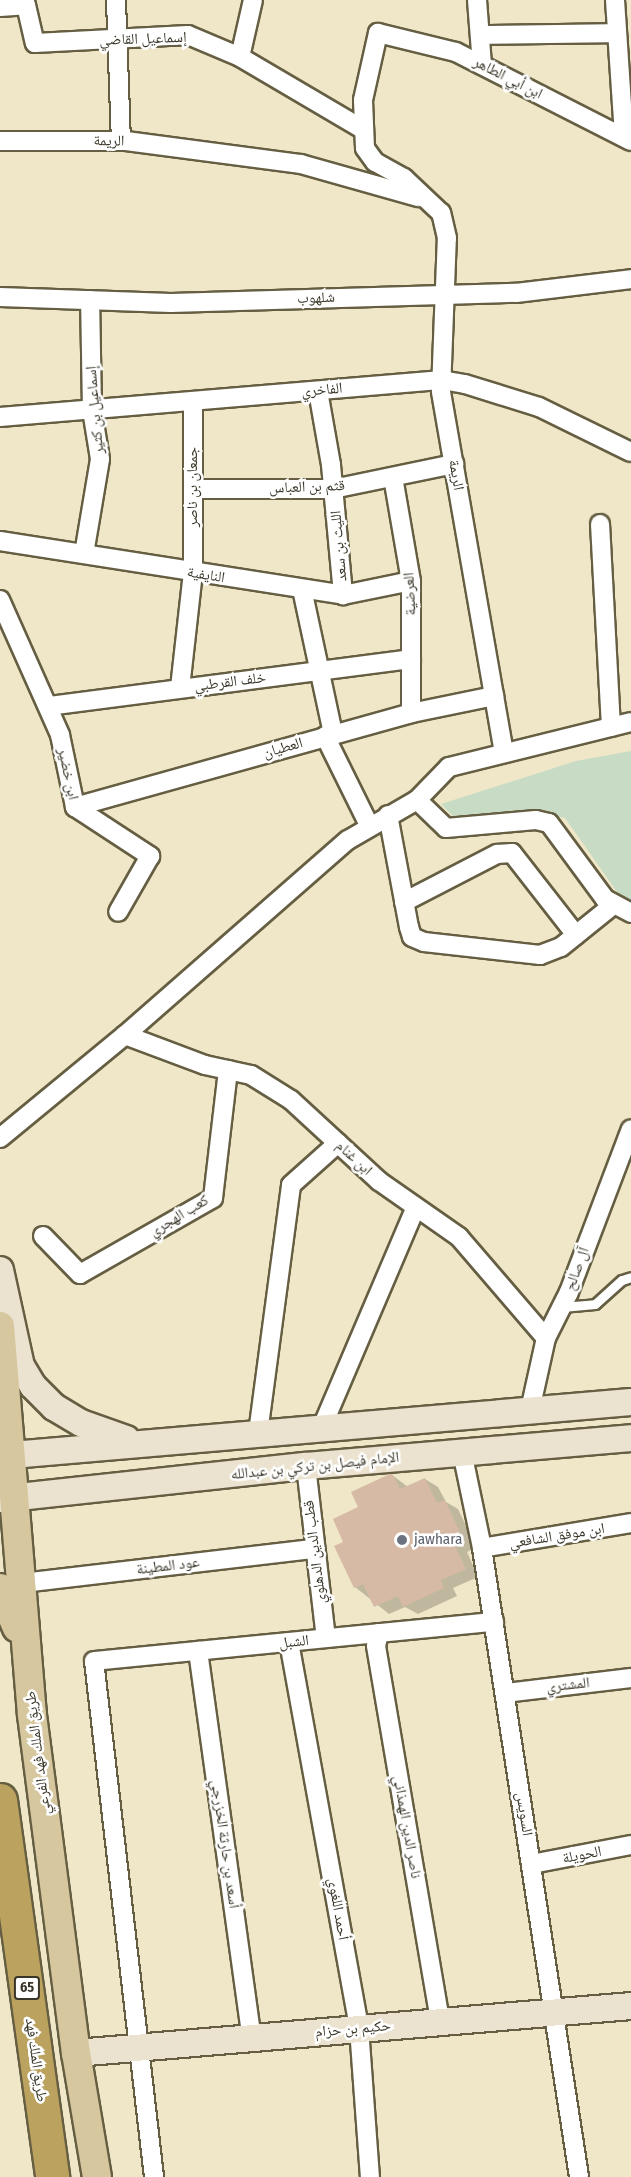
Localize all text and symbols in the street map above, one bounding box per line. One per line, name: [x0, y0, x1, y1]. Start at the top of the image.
street label: إسماعيل القاضي: [99, 28, 187, 50]
street label: ابن أبي الطاهر: [470, 53, 546, 103]
street label: الريمة: [93, 132, 125, 150]
street label: شلهوب: [297, 288, 335, 308]
street label: إسماعيل بن كثير: [82, 365, 108, 455]
street label: الفاخري: [301, 379, 343, 401]
street label: جمعان بن ناصر: [184, 447, 202, 527]
street label: الريمة: [444, 458, 468, 492]
street label: قثم بن العباس: [269, 477, 345, 497]
street label: الليث بن سعد: [327, 510, 351, 582]
street label: النايفية: [186, 563, 226, 587]
street label: العرضية: [400, 572, 420, 616]
street label: خلف القرطبي: [193, 669, 267, 695]
street label: العطيان: [261, 734, 305, 762]
street label: ابن خضير: [54, 746, 82, 802]
street label: ابن غنام: [332, 1137, 376, 1179]
street label: كعب الهجري: [146, 1191, 212, 1241]
street label: آل صالح: [561, 1245, 593, 1293]
street label: الإمام فيصل بن تركي بن عبدالله: [230, 1448, 400, 1484]
street label: قطب الدين الدهلوي: [300, 1499, 330, 1605]
street label: ابن موفق الشافعي: [508, 1520, 606, 1552]
place label: jawhara: [414, 1531, 462, 1549]
marker: jawhara: [395, 1533, 409, 1547]
street label: عود المطينة: [136, 1553, 200, 1579]
street label: الشبل: [278, 1631, 310, 1653]
street label: المشتري: [545, 1674, 591, 1696]
street label: طريق الملك فهد الفرعي: [21, 1690, 55, 1816]
street label: ناصر الدين الهمذاني: [389, 1774, 425, 1880]
street label: أسعد بن حارثة الخزرجي: [207, 1779, 243, 1909]
street label: السويس: [512, 1791, 536, 1837]
street label: الحويلة: [561, 1842, 603, 1868]
street label: أحمد اللغوي: [324, 1876, 352, 1942]
road number: 65: [14, 1977, 40, 1999]
street label: طريق الملك فهد: [21, 2017, 51, 2103]
street label: حكيم بن حزام: [314, 2017, 392, 2041]

